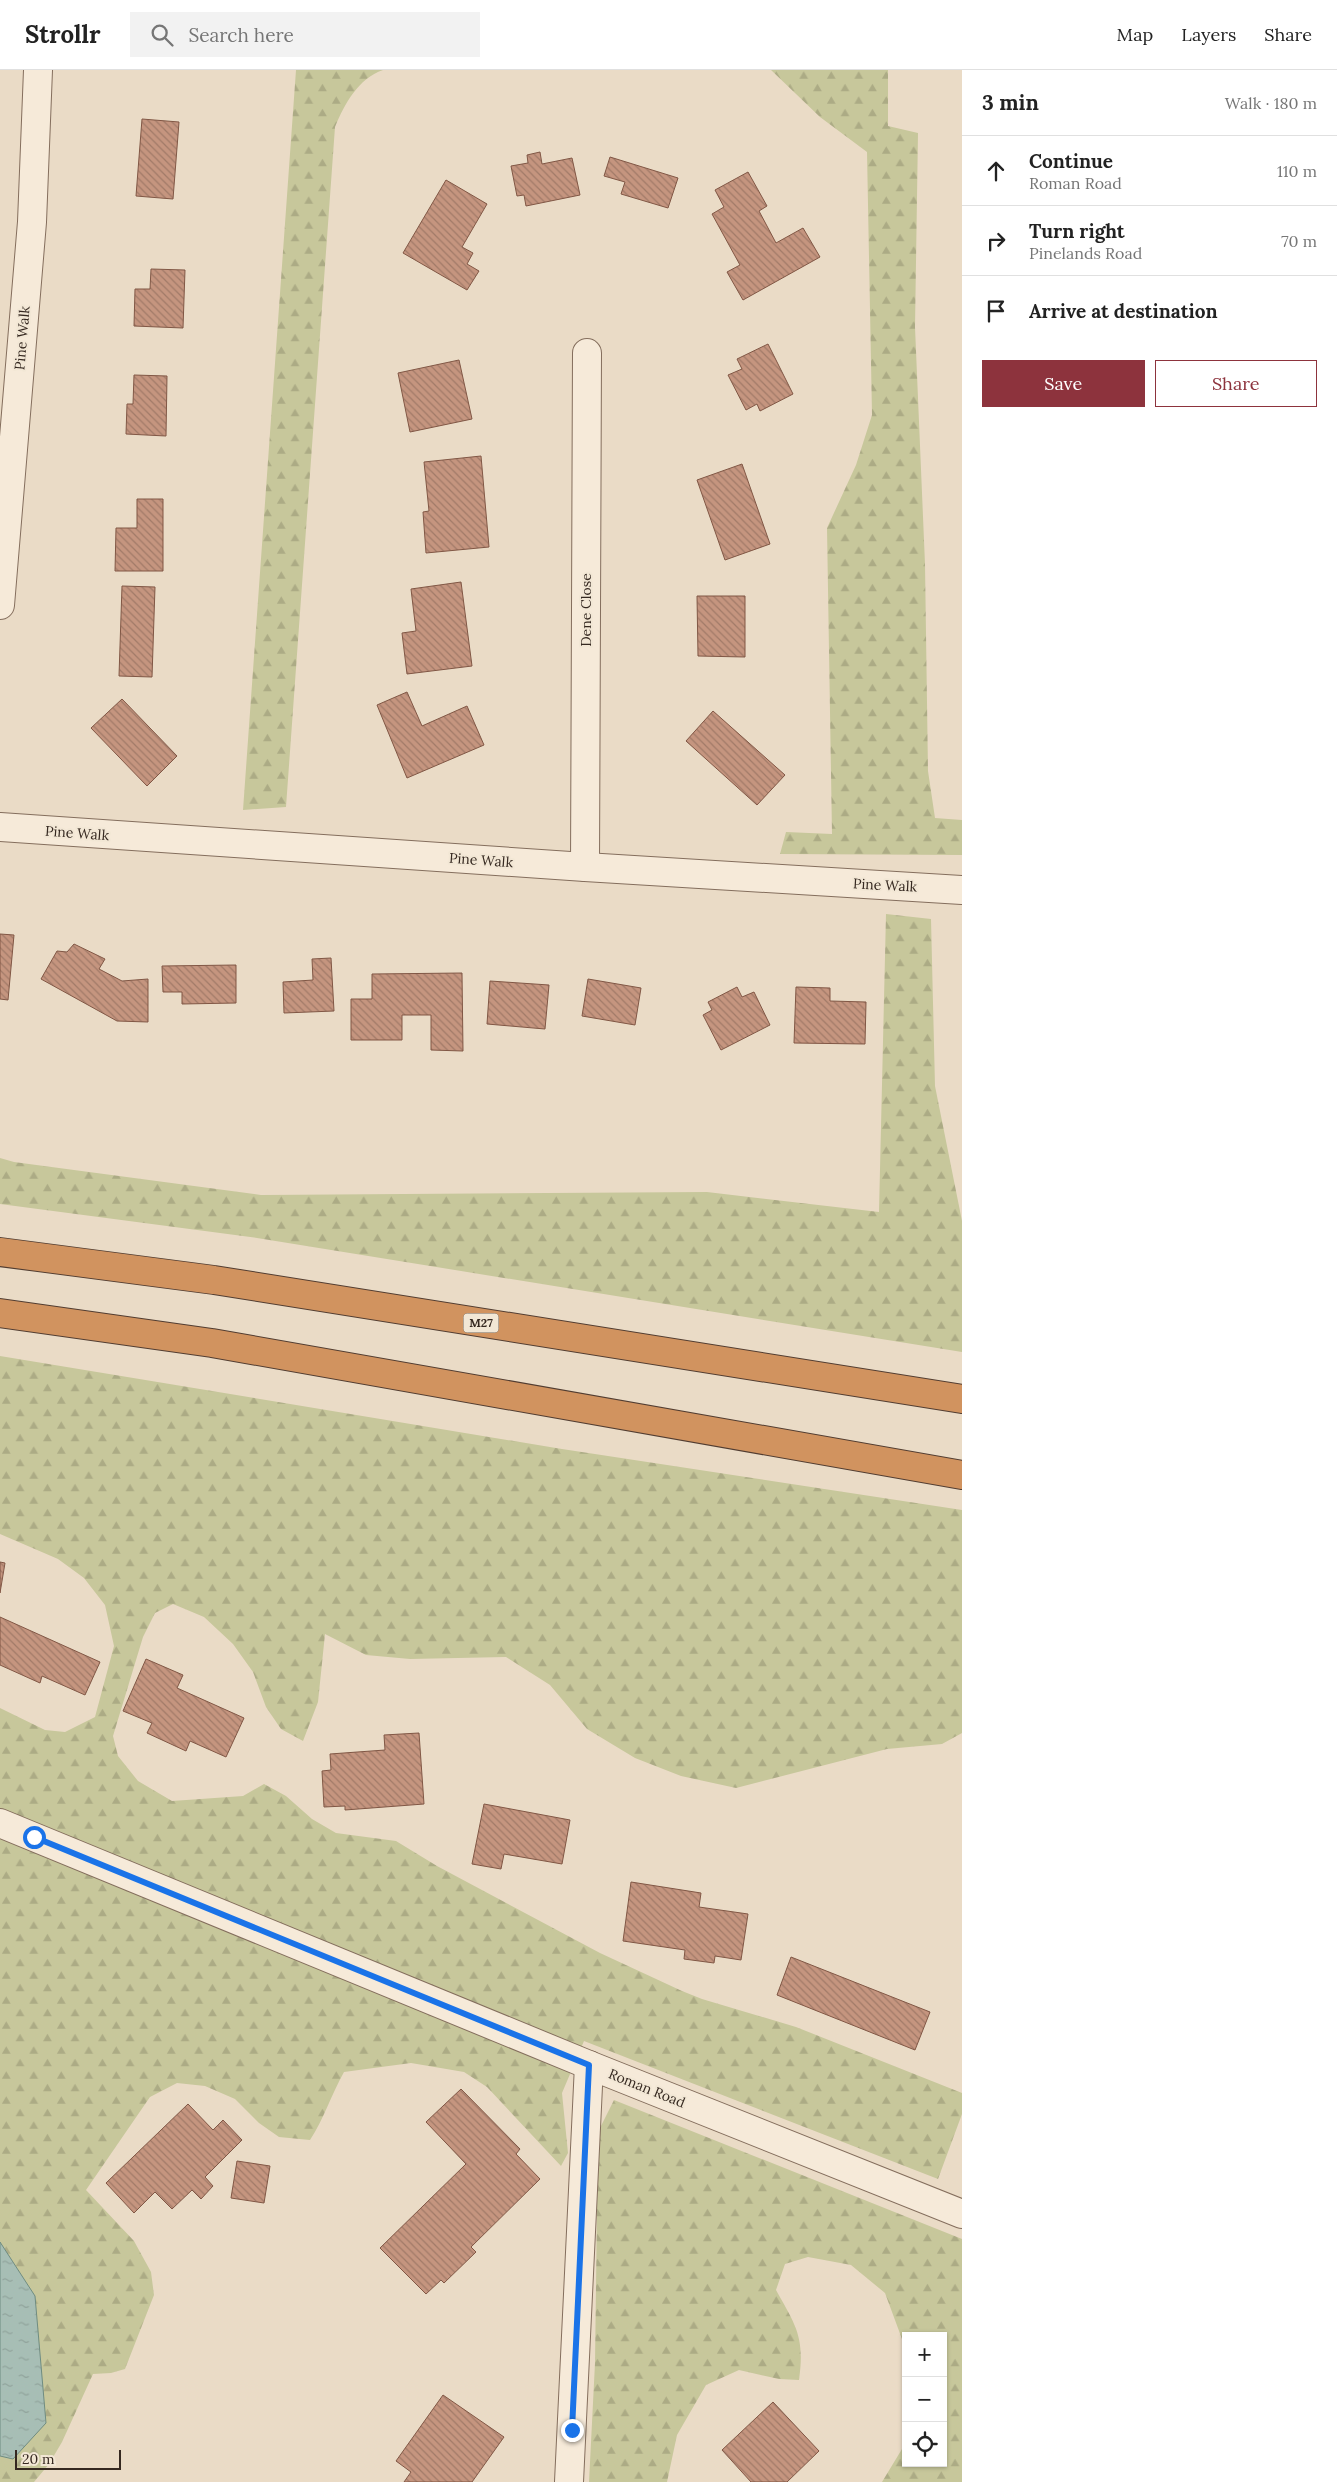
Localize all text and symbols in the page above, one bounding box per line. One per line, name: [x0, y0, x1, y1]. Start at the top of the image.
search box: [130, 12, 480, 57]
text: Strollr: [25, 19, 100, 50]
icon: search: [148, 21, 176, 49]
text: Search here: [188, 23, 294, 47]
text: Map: [1117, 23, 1153, 46]
text: Layers: [1181, 23, 1236, 46]
text: Share: [1264, 23, 1312, 46]
text: 3 min: [982, 89, 1039, 116]
text: Walk · 180 m: [1225, 93, 1317, 113]
text: Continue: [1029, 149, 1113, 173]
icon: ahead: [982, 157, 1010, 185]
text: 110 m: [1277, 161, 1317, 181]
text: Roman Road: [1029, 173, 1122, 193]
text: Turn right: [1029, 219, 1125, 243]
icon: right: [982, 227, 1010, 255]
text: 70 m: [1281, 231, 1317, 251]
text: Pinelands Road: [1029, 243, 1142, 263]
icon: arrive: [982, 297, 1010, 325]
text: Arrive at destination: [1029, 299, 1218, 323]
street label: Pine Walk: [10, 305, 34, 371]
button: Save: [982, 360, 1145, 407]
button: Share: [1155, 360, 1317, 407]
street label: Dene Close: [577, 573, 595, 647]
street label: Pine Walk: [44, 822, 110, 844]
street label: Pine Walk: [448, 849, 514, 871]
street label: Pine Walk: [853, 874, 918, 896]
road number: M27: [464, 1314, 498, 1332]
route start: [23, 1826, 46, 1849]
street label: Roman Road: [606, 2064, 688, 2112]
map controls: [902, 2332, 947, 2467]
button: +: [902, 2332, 947, 2377]
button: −: [902, 2377, 947, 2422]
route end: [561, 2419, 584, 2442]
button: locate: [902, 2422, 947, 2467]
scale bar: [15, 2447, 121, 2470]
text: 20 m: [22, 2450, 54, 2468]

